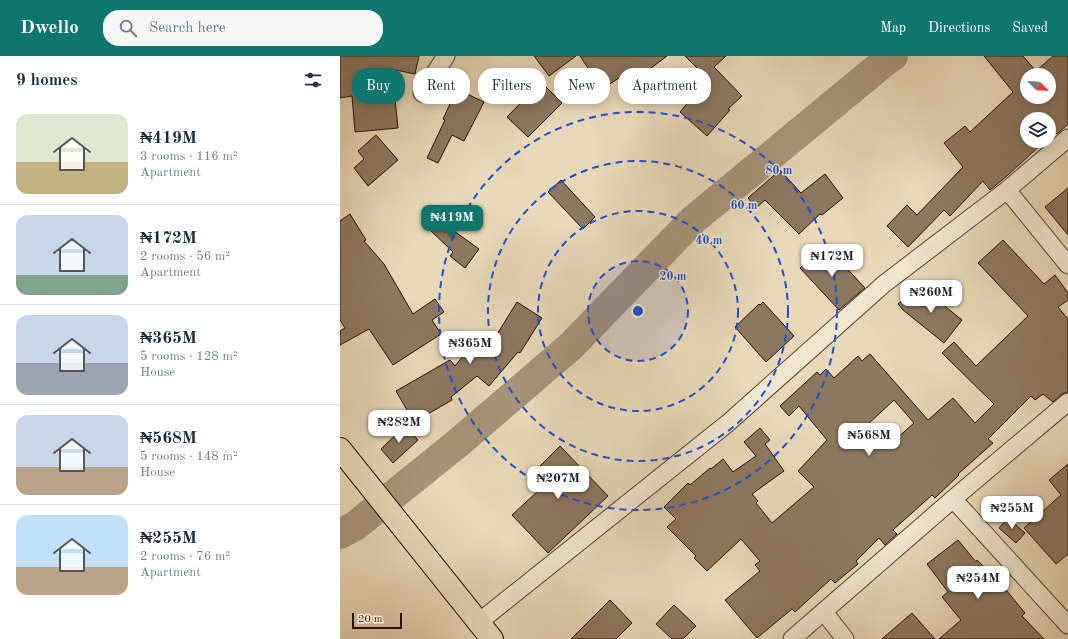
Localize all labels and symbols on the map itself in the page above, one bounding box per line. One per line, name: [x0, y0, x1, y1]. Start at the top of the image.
north arrow: [1020, 68, 1056, 104]
text: 80 m: [766, 165, 793, 177]
text: 60 m: [731, 200, 758, 212]
pin: ₦419M: [424, 205, 480, 239]
text: 40 m: [696, 235, 723, 247]
pin: ₦172M: [804, 244, 860, 278]
text: 20 m: [660, 271, 687, 283]
pin: ₦260M: [903, 280, 959, 314]
centre of rings: [631, 304, 645, 318]
pin: ₦365M: [442, 331, 498, 365]
pin: ₦282M: [371, 410, 427, 444]
pin: ₦568M: [841, 423, 897, 457]
pin: ₦207M: [530, 466, 586, 500]
pin: ₦255M: [984, 496, 1040, 530]
pin: ₦254M: [950, 566, 1006, 600]
scale bar: [352, 611, 402, 630]

